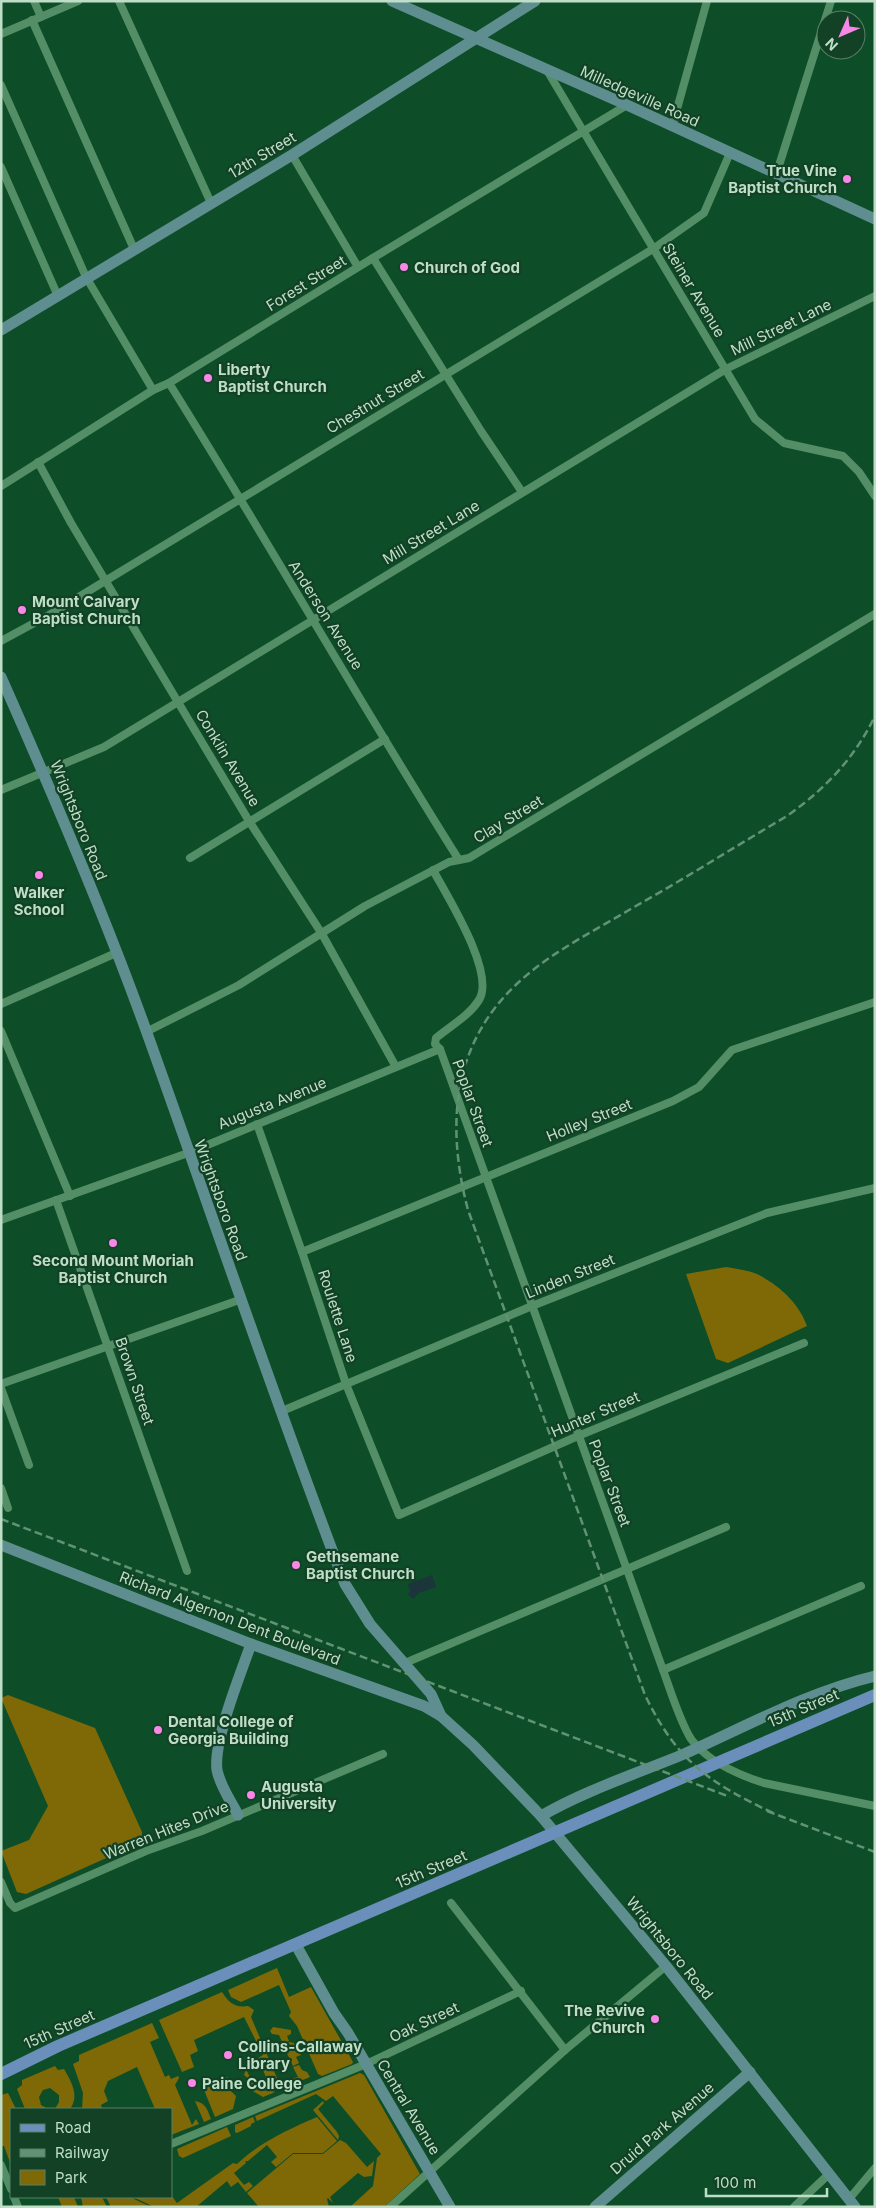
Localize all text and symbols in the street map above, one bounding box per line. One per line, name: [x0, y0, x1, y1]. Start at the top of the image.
north arrow: [816, 10, 866, 60]
text: N: [822, 35, 841, 54]
street label: Milledgeville Road: [577, 61, 703, 131]
street label: 12th Street: [225, 127, 299, 183]
place label: True Vine Baptist Church: [728, 161, 837, 197]
marker: True Vine Baptist Church: [841, 173, 853, 185]
street label: Steiner Avenue: [658, 239, 730, 341]
street label: Forest Street: [262, 251, 350, 315]
place label: Church of God: [414, 258, 520, 277]
marker: Church of God: [398, 261, 410, 273]
street label: Mill Street Lane: [728, 294, 834, 360]
place label: Liberty Baptist Church: [218, 360, 327, 396]
street label: Chestnut Street: [323, 364, 427, 438]
marker: Liberty Baptist Church: [202, 372, 214, 384]
street label: Mill Street Lane: [379, 496, 483, 568]
street label: Anderson Avenue: [285, 557, 367, 673]
place label: Mount Calvary Baptist Church: [32, 592, 141, 628]
marker: Mount Calvary Baptist Church: [16, 604, 28, 616]
street label: Conklin Avenue: [192, 706, 264, 810]
street label: Wrightsboro Road: [46, 757, 112, 883]
street label: Clay Street: [470, 791, 546, 847]
marker: Walker School: [33, 869, 45, 881]
place label: Walker School: [14, 883, 64, 919]
street label: Poplar Street: [448, 1057, 498, 1150]
street label: Augusta Avenue: [215, 1073, 329, 1133]
street label: Holley Street: [543, 1094, 635, 1146]
street label: Wrightsboro Road: [190, 1137, 252, 1263]
marker: Second Mount Moriah Baptist Church: [107, 1237, 119, 1249]
street label: Linden Street: [523, 1249, 617, 1302]
place label: Second Mount Moriah Baptist Church: [32, 1251, 194, 1287]
street label: Roulette Lane: [314, 1267, 362, 1365]
street label: Brown Street: [111, 1335, 159, 1427]
street label: Hunter Street: [548, 1387, 642, 1441]
street label: Poplar Street: [585, 1437, 635, 1529]
place label: Gethsemane Baptist Church: [306, 1547, 415, 1583]
marker: Gethsemane Baptist Church: [290, 1559, 302, 1571]
street label: Richard Algernon Dent Boulevard: [117, 1567, 343, 1669]
street label: 15th Street: [765, 1684, 842, 1732]
place label: Dental College of Georgia Building: [168, 1712, 294, 1748]
marker: Dental College of Georgia Building: [152, 1724, 164, 1736]
place label: Augusta University: [261, 1777, 336, 1813]
marker: Augusta University: [245, 1789, 257, 1801]
street label: Warren Hites Drive: [101, 1796, 231, 1864]
street label: 15th Street: [393, 1845, 470, 1893]
street label: Wrightsboro Road: [622, 1892, 718, 2004]
street label: Oak Street: [386, 1998, 462, 2046]
place label: The Revive Church: [564, 2001, 645, 2037]
street label: 15th Street: [21, 2005, 97, 2053]
marker: The Revive Church: [649, 2013, 661, 2025]
place label: Collins-Callaway Library: [238, 2037, 362, 2073]
marker: Collins-Callaway Library: [222, 2049, 234, 2061]
street label: Central Avenue: [373, 2056, 445, 2158]
place label: Paine College: [202, 2074, 302, 2093]
marker: Paine College: [186, 2077, 198, 2089]
street label: Druid Park Avenue: [606, 2078, 718, 2178]
legend: [10, 2108, 172, 2198]
text: Road: [55, 2118, 91, 2137]
text: Railway: [55, 2143, 110, 2162]
scale bar: [706, 2166, 827, 2198]
text: Park: [55, 2168, 88, 2187]
text: 100 m: [714, 2173, 756, 2192]

